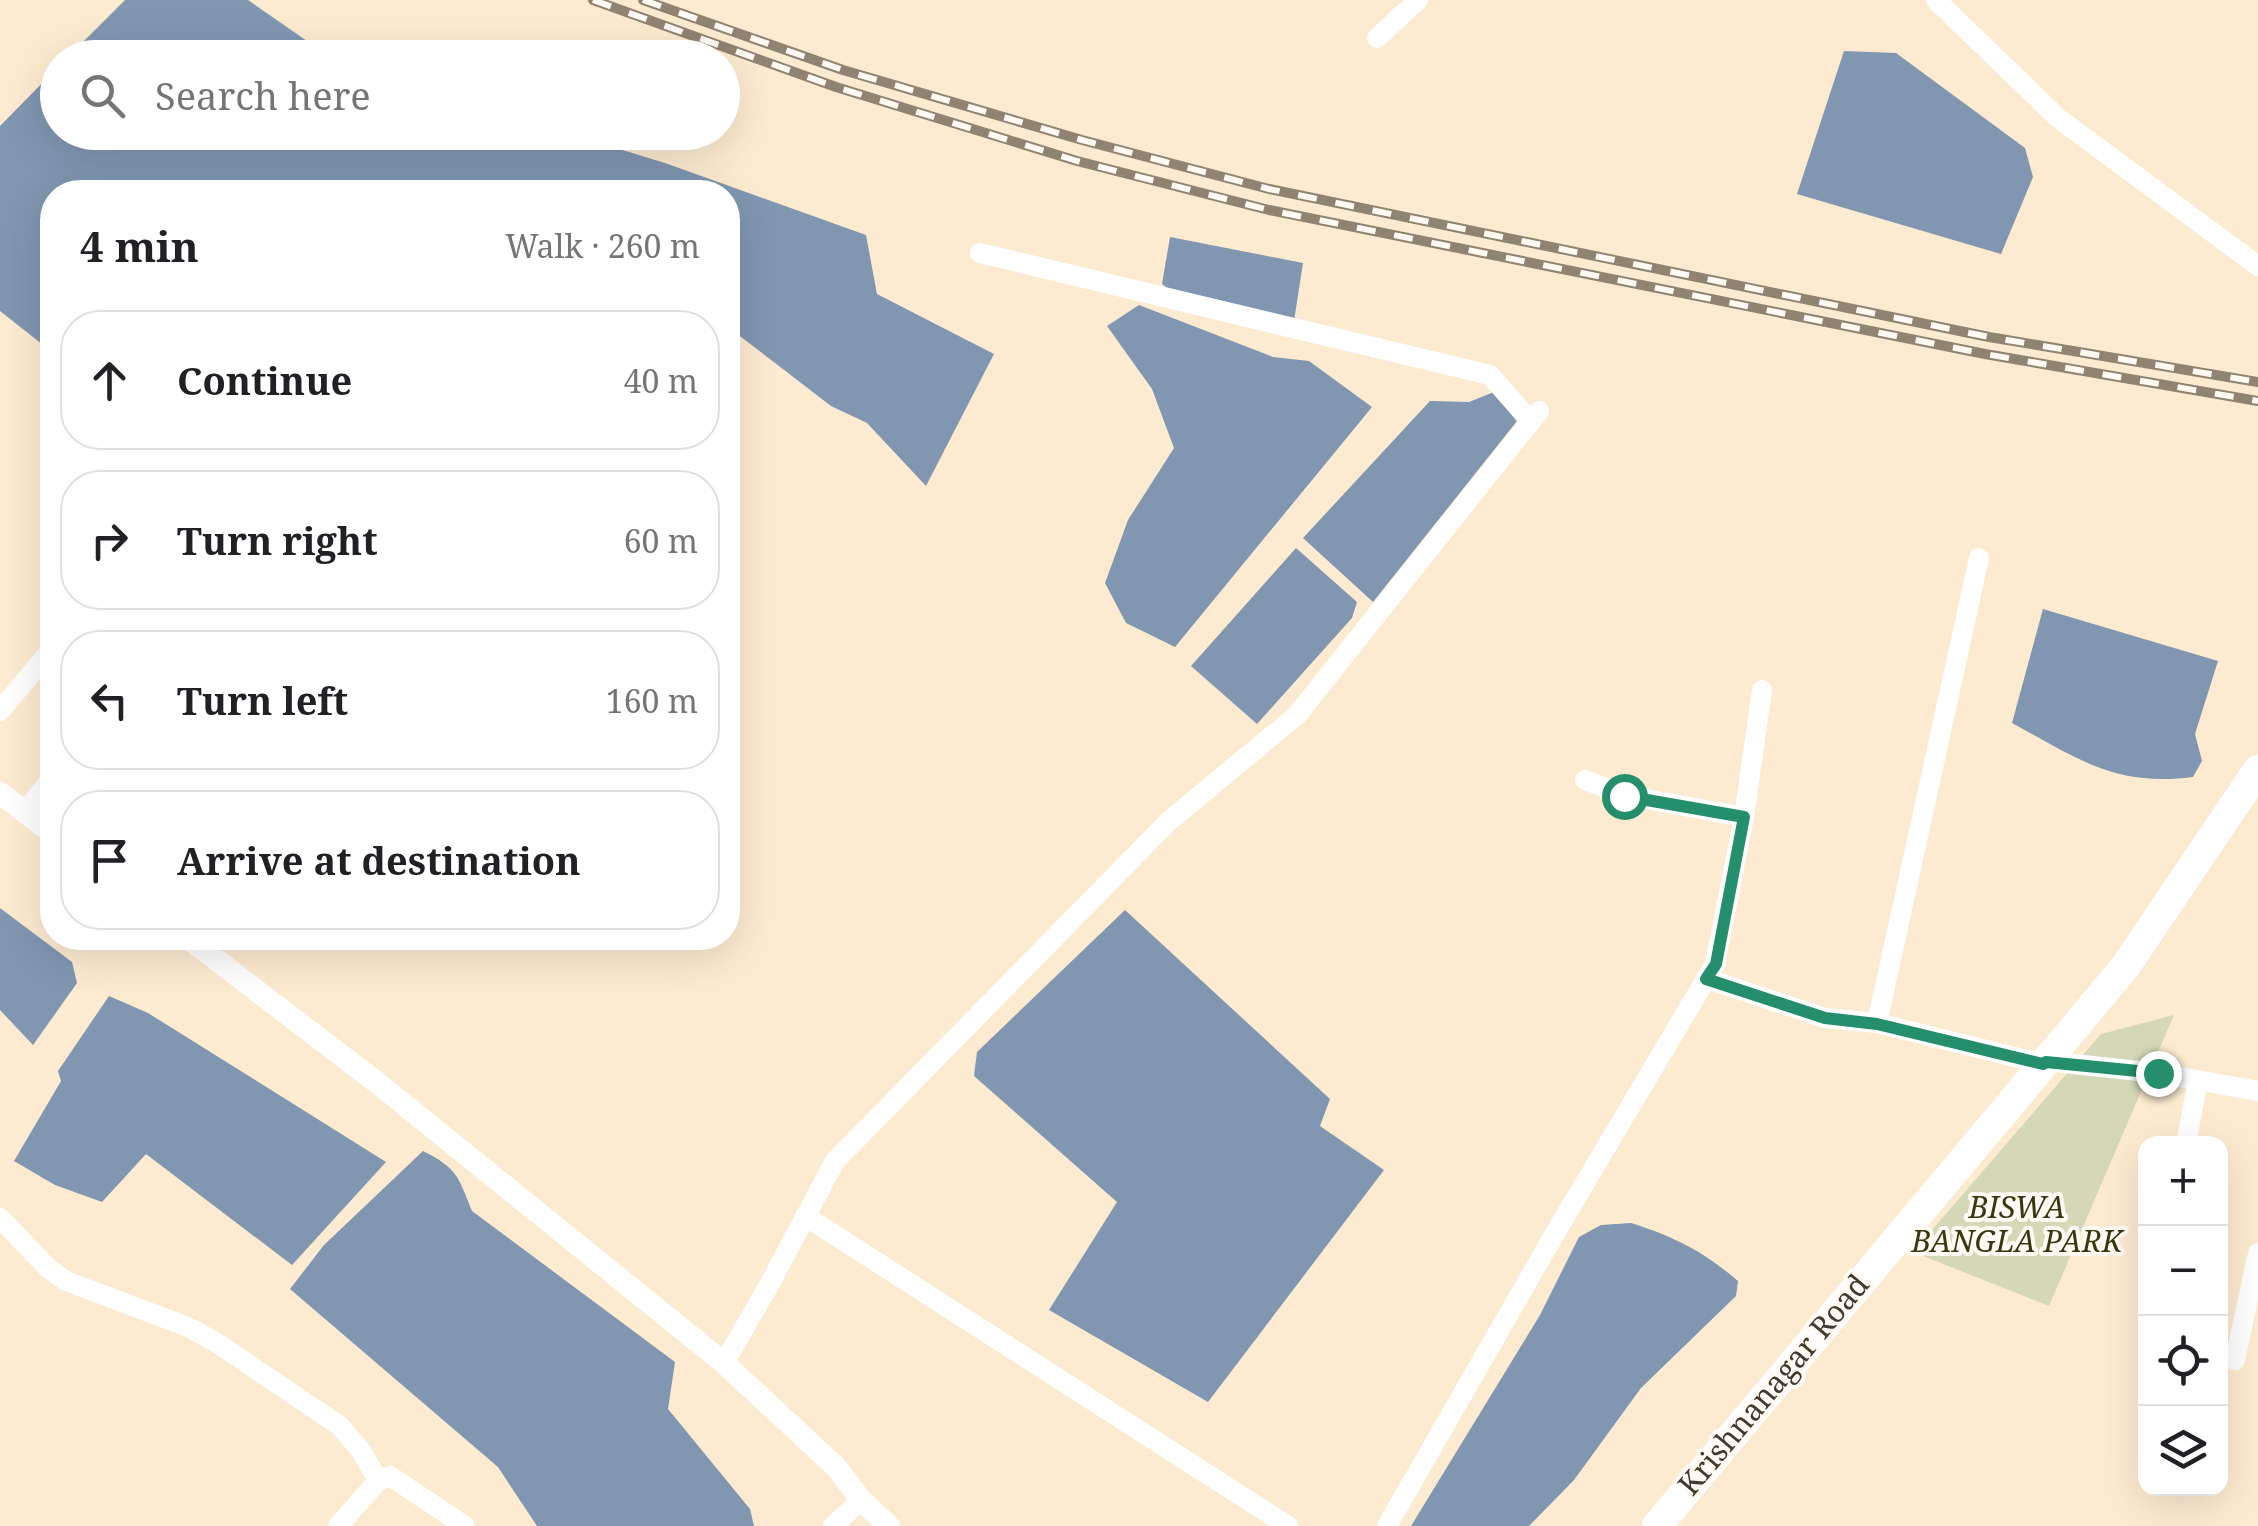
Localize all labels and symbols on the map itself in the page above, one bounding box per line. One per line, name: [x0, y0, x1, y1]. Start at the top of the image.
route start: [1602, 774, 1648, 820]
route end: [2136, 1051, 2182, 1097]
park label: BISWA BANGLA PARK: [1910, 1186, 2125, 1261]
street label: Krishnanagar Road: [1668, 1265, 1878, 1503]

